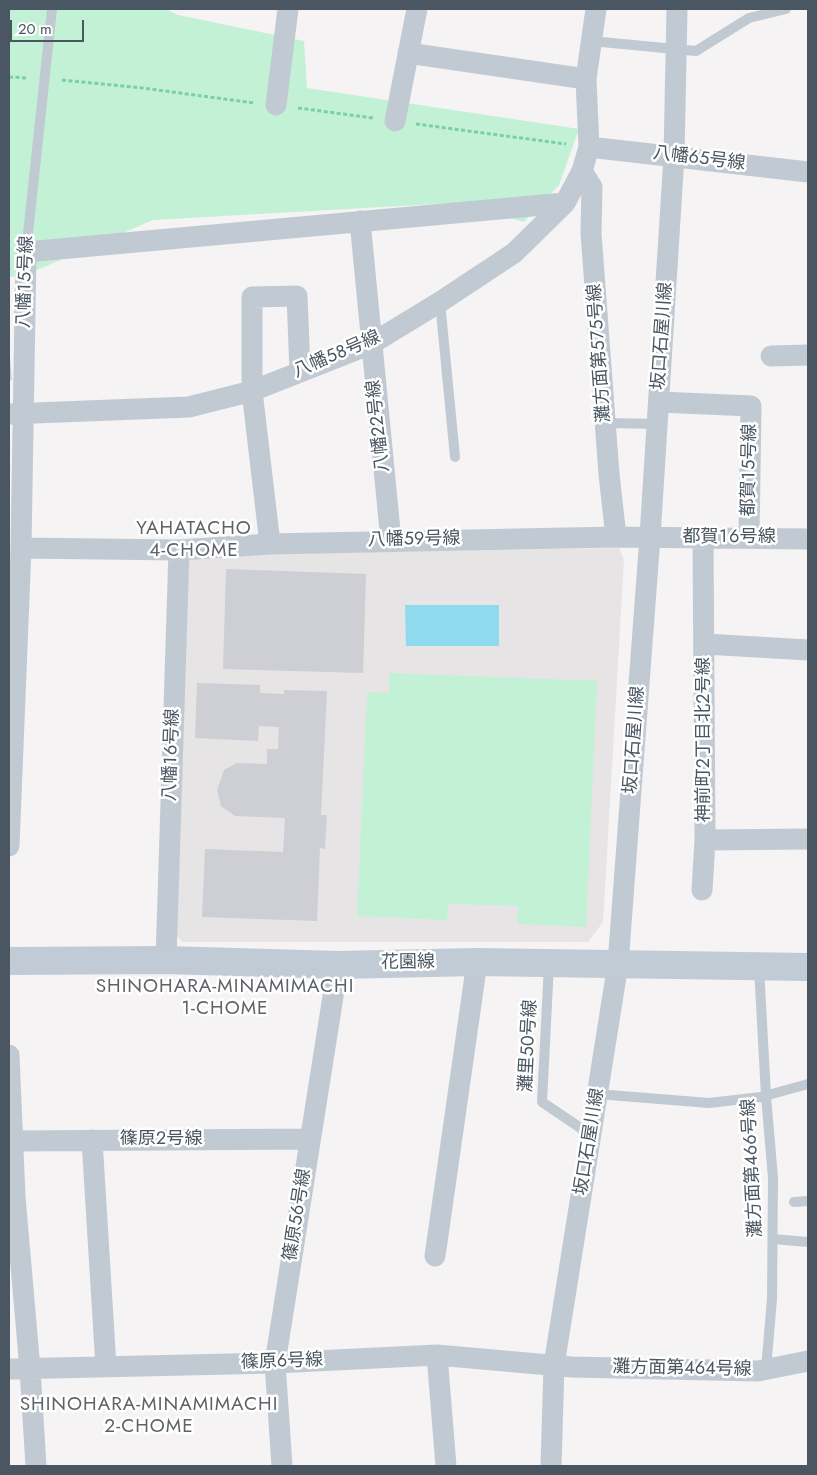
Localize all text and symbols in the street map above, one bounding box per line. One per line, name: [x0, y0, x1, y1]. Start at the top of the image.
scale bar: [12, 10, 86, 42]
text: 20 m: [18, 18, 52, 40]
street label: 八幡６５号線: [652, 143, 746, 175]
street label: 八幡１５号線: [14, 235, 38, 329]
street label: 坂口石屋川線: [648, 281, 678, 391]
street label: 灘方面第５７５号線: [584, 283, 616, 423]
street label: 八幡５８号線: [290, 327, 384, 383]
street label: 八幡２２号線: [363, 379, 395, 473]
street label: 都賀１５号線: [738, 423, 762, 517]
district label: YAHATACHO 4-CHOME: [135, 518, 253, 562]
street label: 都賀１６号線: [683, 527, 775, 549]
street label: 八幡５９号線: [367, 528, 461, 552]
street label: 神前町２丁目北２号線: [694, 658, 716, 822]
street label: 坂口石屋川線: [620, 685, 650, 795]
street label: 八幡１６号線: [160, 708, 184, 802]
street label: 花園線: [381, 952, 435, 974]
district label: SHINOHARA-MINAMIMACHI 1-CHOME: [93, 976, 357, 1020]
street label: 灘里５０号線: [516, 999, 542, 1093]
street label: 坂口石屋川線: [571, 1087, 609, 1197]
street label: 灘方面第４６６号線: [739, 1098, 767, 1238]
street label: 篠原２号線: [120, 1129, 202, 1151]
street label: 篠原５６号線: [280, 1167, 316, 1263]
street label: 篠原６号線: [240, 1350, 324, 1374]
street label: 灘方面第４６４号線: [612, 1357, 752, 1381]
district label: SHINOHARA-MINAMIMACHI 2-CHOME: [17, 1394, 281, 1438]

